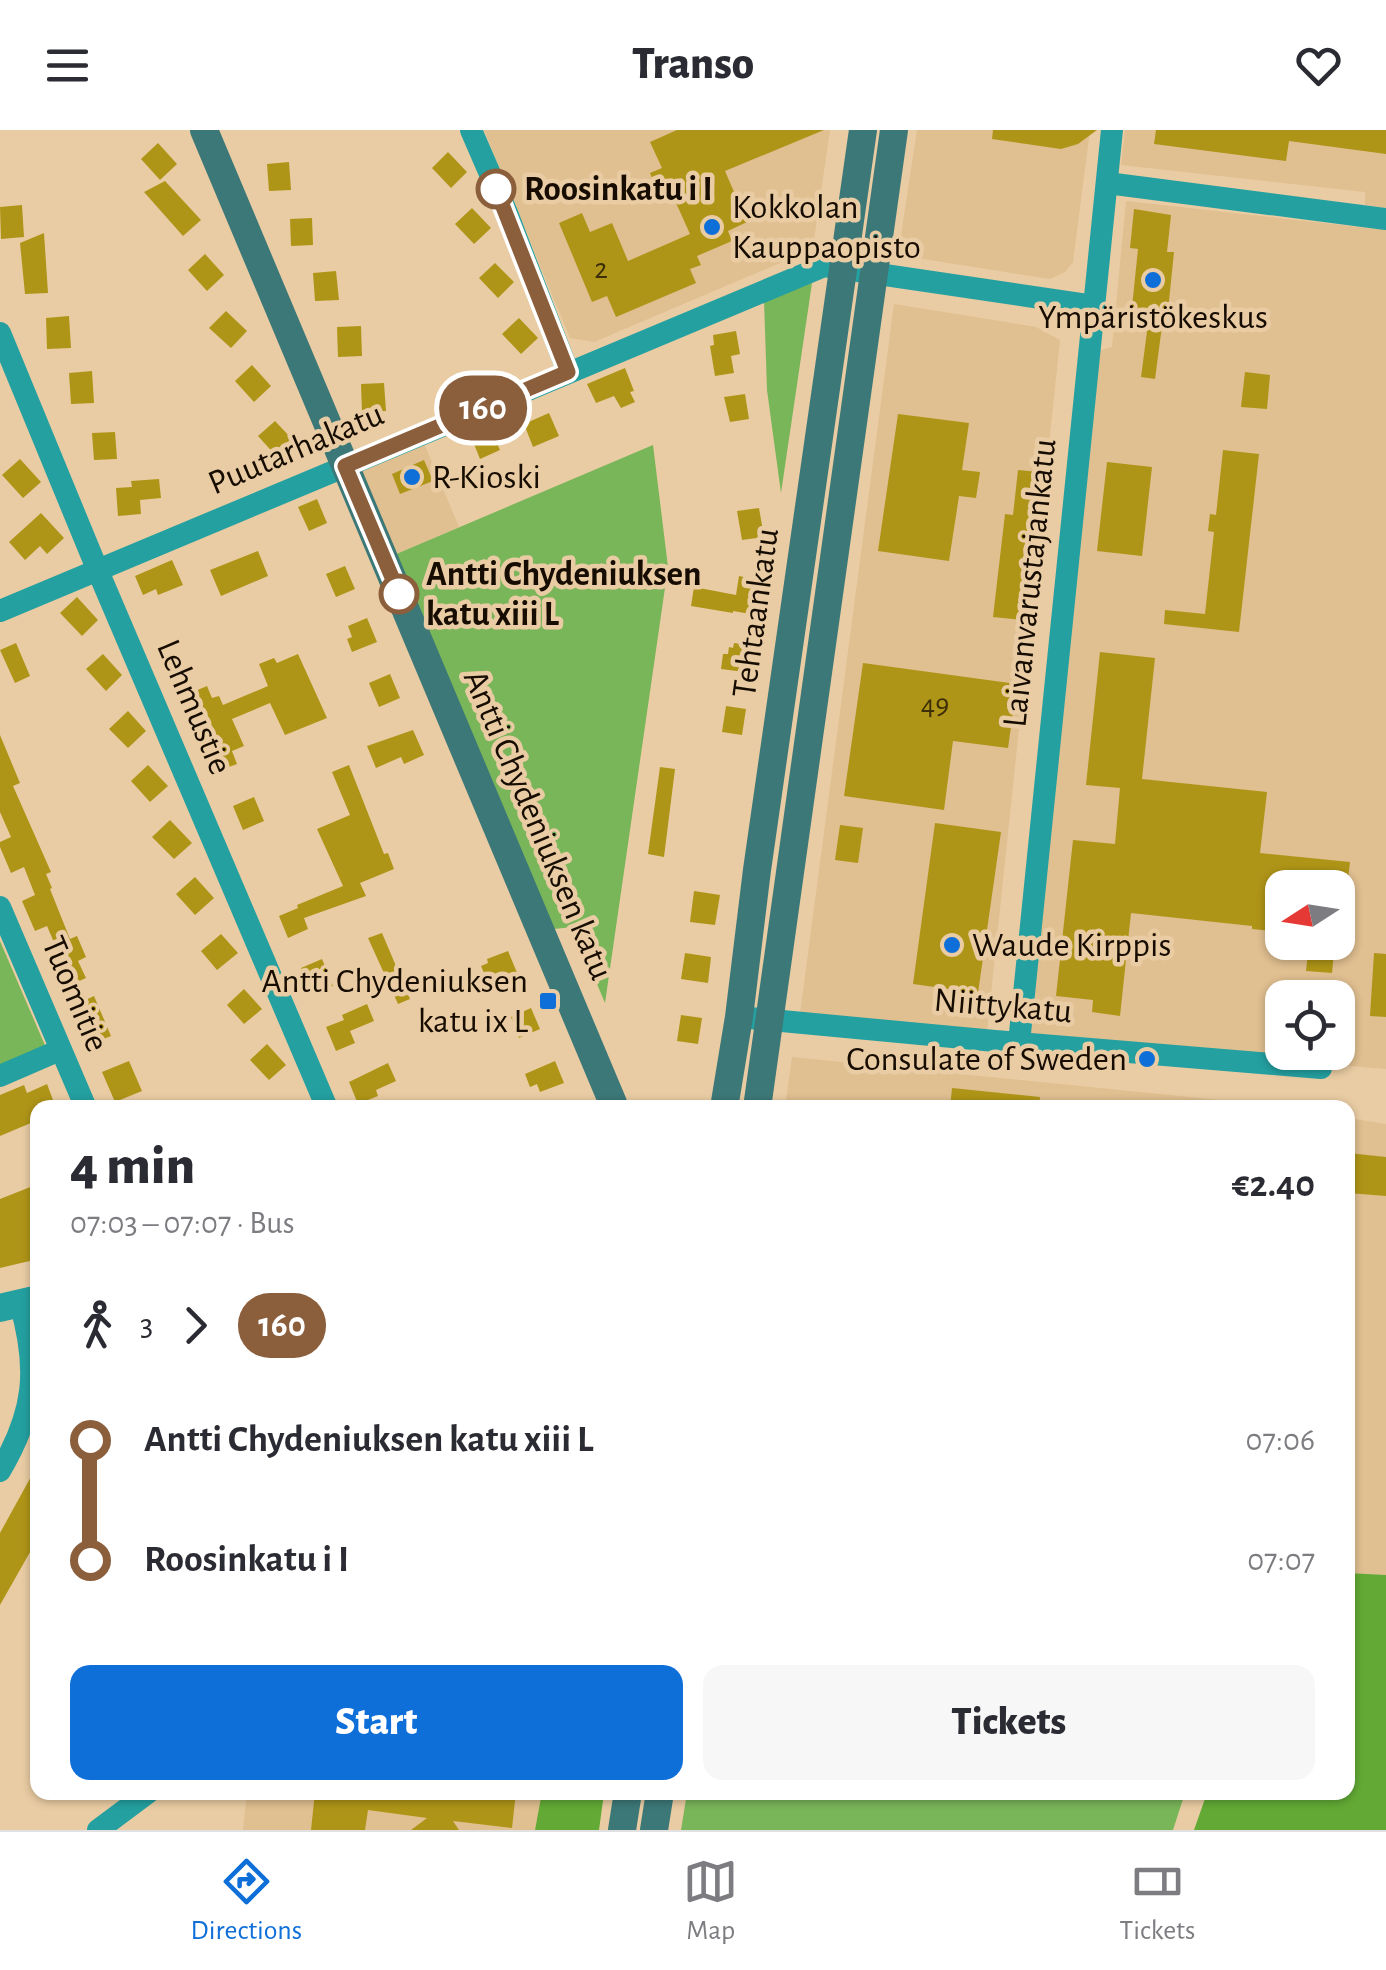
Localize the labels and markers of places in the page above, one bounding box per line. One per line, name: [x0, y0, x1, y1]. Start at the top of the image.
marker: Roosinkatu i I: [477, 170, 515, 208]
place label: Roosinkatu i I: [524, 172, 713, 207]
place label: Kokkolan Kauppaopisto: [732, 190, 921, 265]
marker: Kokkolan Kauppaopisto: [701, 216, 723, 238]
marker: Ympäristökeskus: [1142, 269, 1164, 291]
place label: Ympäristökeskus: [1038, 300, 1268, 335]
place label: R-Kioski: [432, 460, 541, 495]
marker: R-Kioski: [401, 466, 423, 488]
place label: Antti Chydeniuksen katu xiii L: [426, 557, 702, 632]
marker: Antti Chydeniuksen katu xiii L: [380, 575, 418, 613]
place label: Waude Kirppis: [972, 928, 1171, 963]
marker: Waude Kirppis: [941, 934, 963, 956]
place label: Antti Chydeniuksen katu ix L: [262, 964, 528, 1039]
marker: Antti Chydeniuksen katu ix L: [537, 990, 559, 1012]
place label: Consulate of Sweden: [846, 1042, 1127, 1077]
marker: Consulate of Sweden: [1136, 1048, 1158, 1070]

